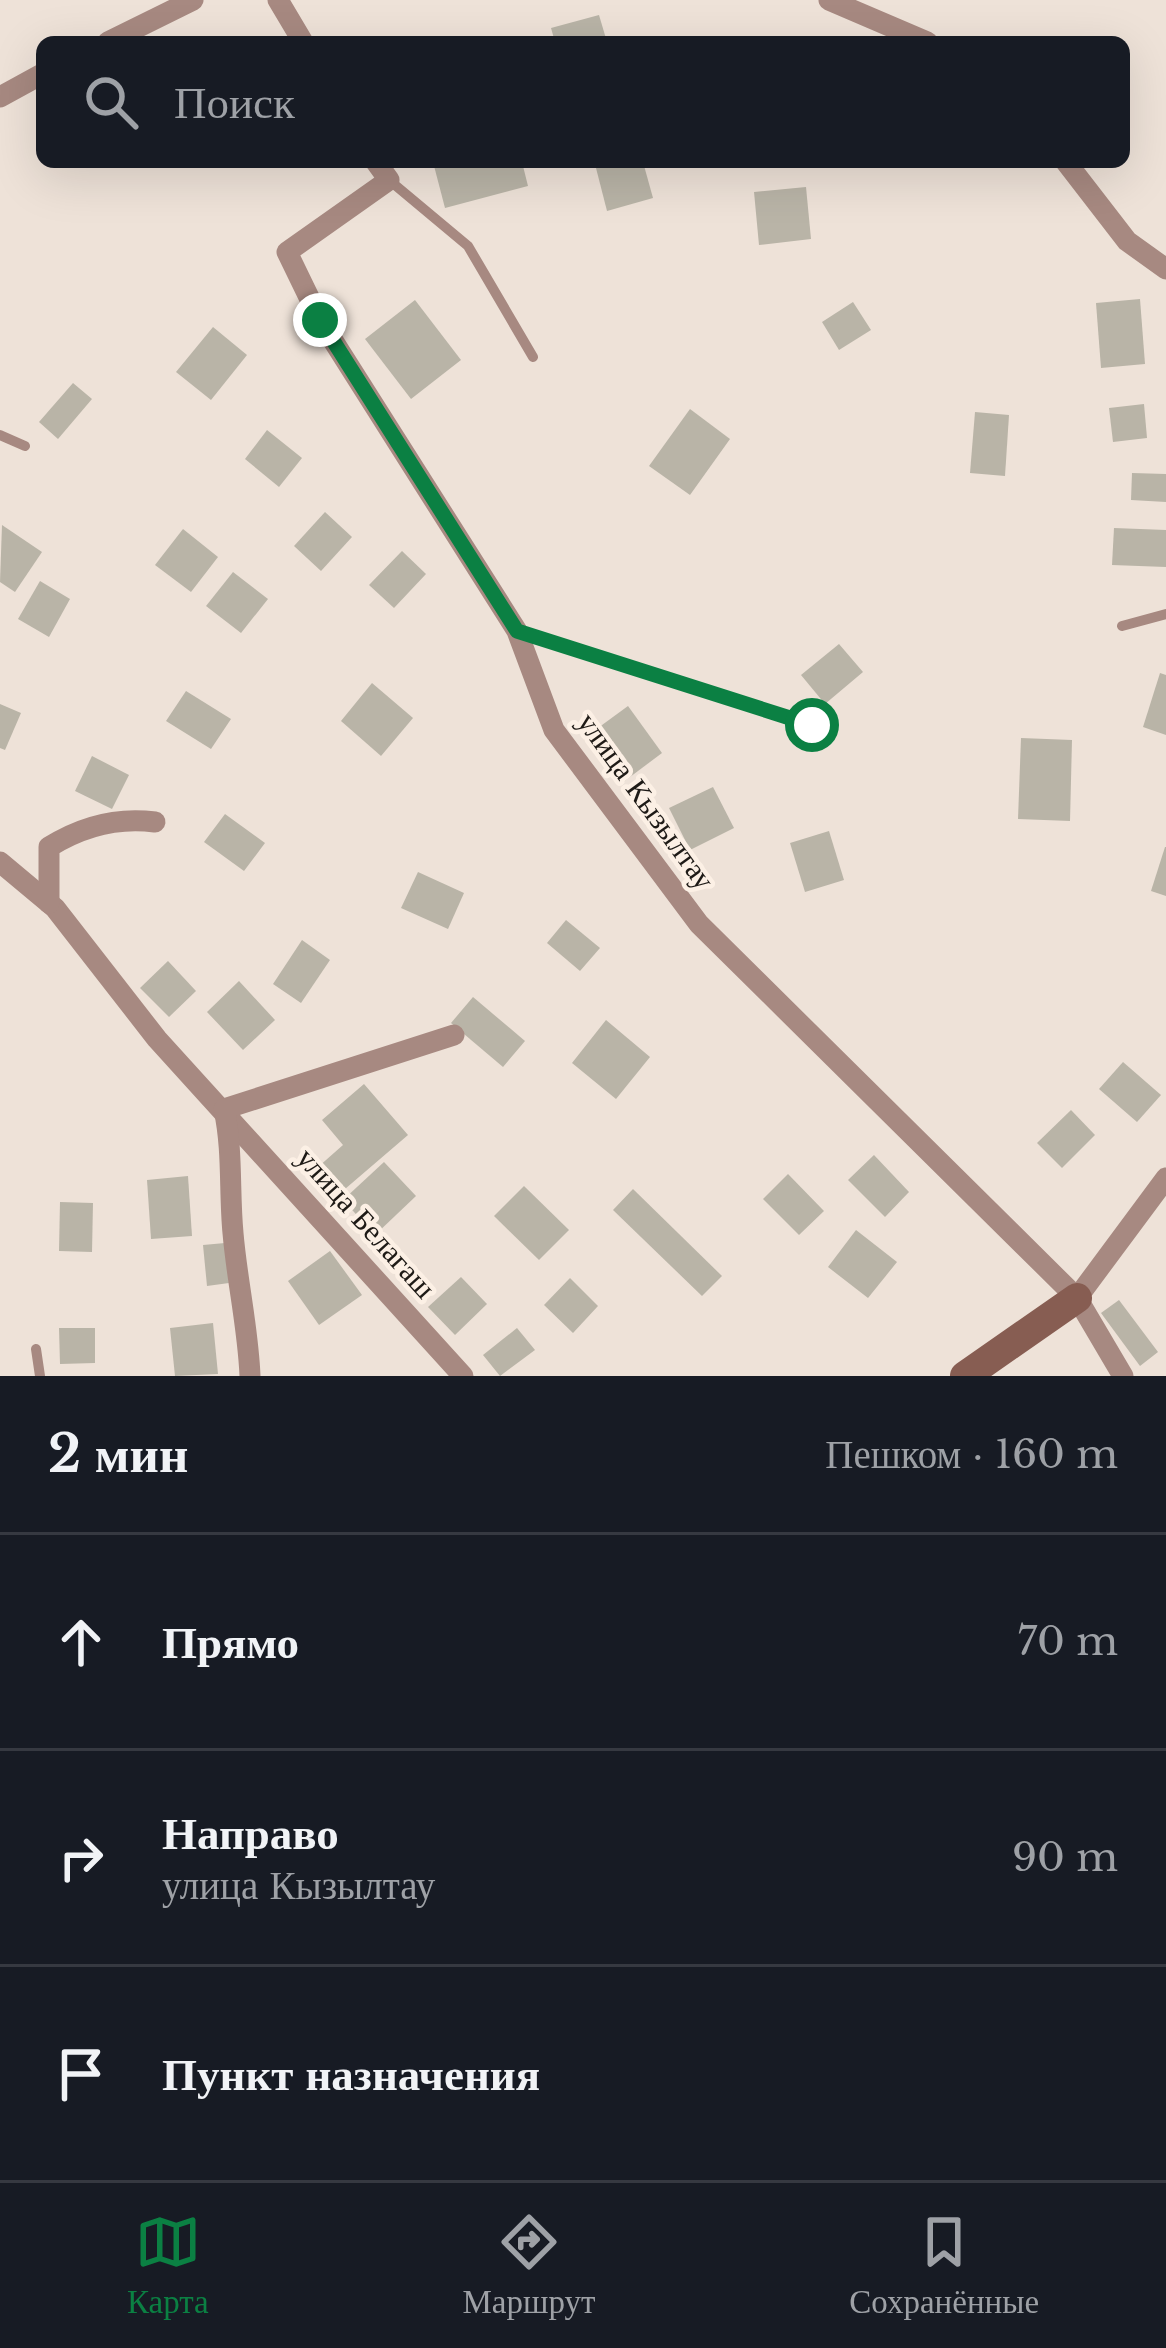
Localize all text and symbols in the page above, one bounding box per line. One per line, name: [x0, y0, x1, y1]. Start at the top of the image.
search box: [36, 36, 1130, 168]
icon: search: [78, 69, 144, 135]
text: Поиск: [174, 74, 295, 130]
route end: [293, 293, 347, 347]
route start: [785, 698, 839, 752]
street label: улица Кызылтау: [570, 705, 723, 897]
street label: улица Белагаш: [289, 1140, 444, 1306]
text: 2 мин: [48, 1423, 188, 1486]
text: Пешком · 160 m: [825, 1430, 1118, 1479]
icon: ahead: [48, 1609, 114, 1675]
text: Прямо: [162, 1614, 299, 1670]
text: 70 m: [1018, 1617, 1118, 1666]
text: Направо: [162, 1805, 339, 1861]
icon: right: [48, 1825, 114, 1891]
text: 90 m: [1012, 1833, 1118, 1882]
text: улица Кызылтау: [162, 1861, 435, 1910]
icon: arrive: [48, 2041, 114, 2107]
text: Пункт назначения: [162, 2046, 540, 2102]
tab: Карта: [127, 2209, 209, 2322]
tab: Маршрут: [463, 2209, 595, 2322]
tab: Сохранённые: [849, 2209, 1039, 2322]

